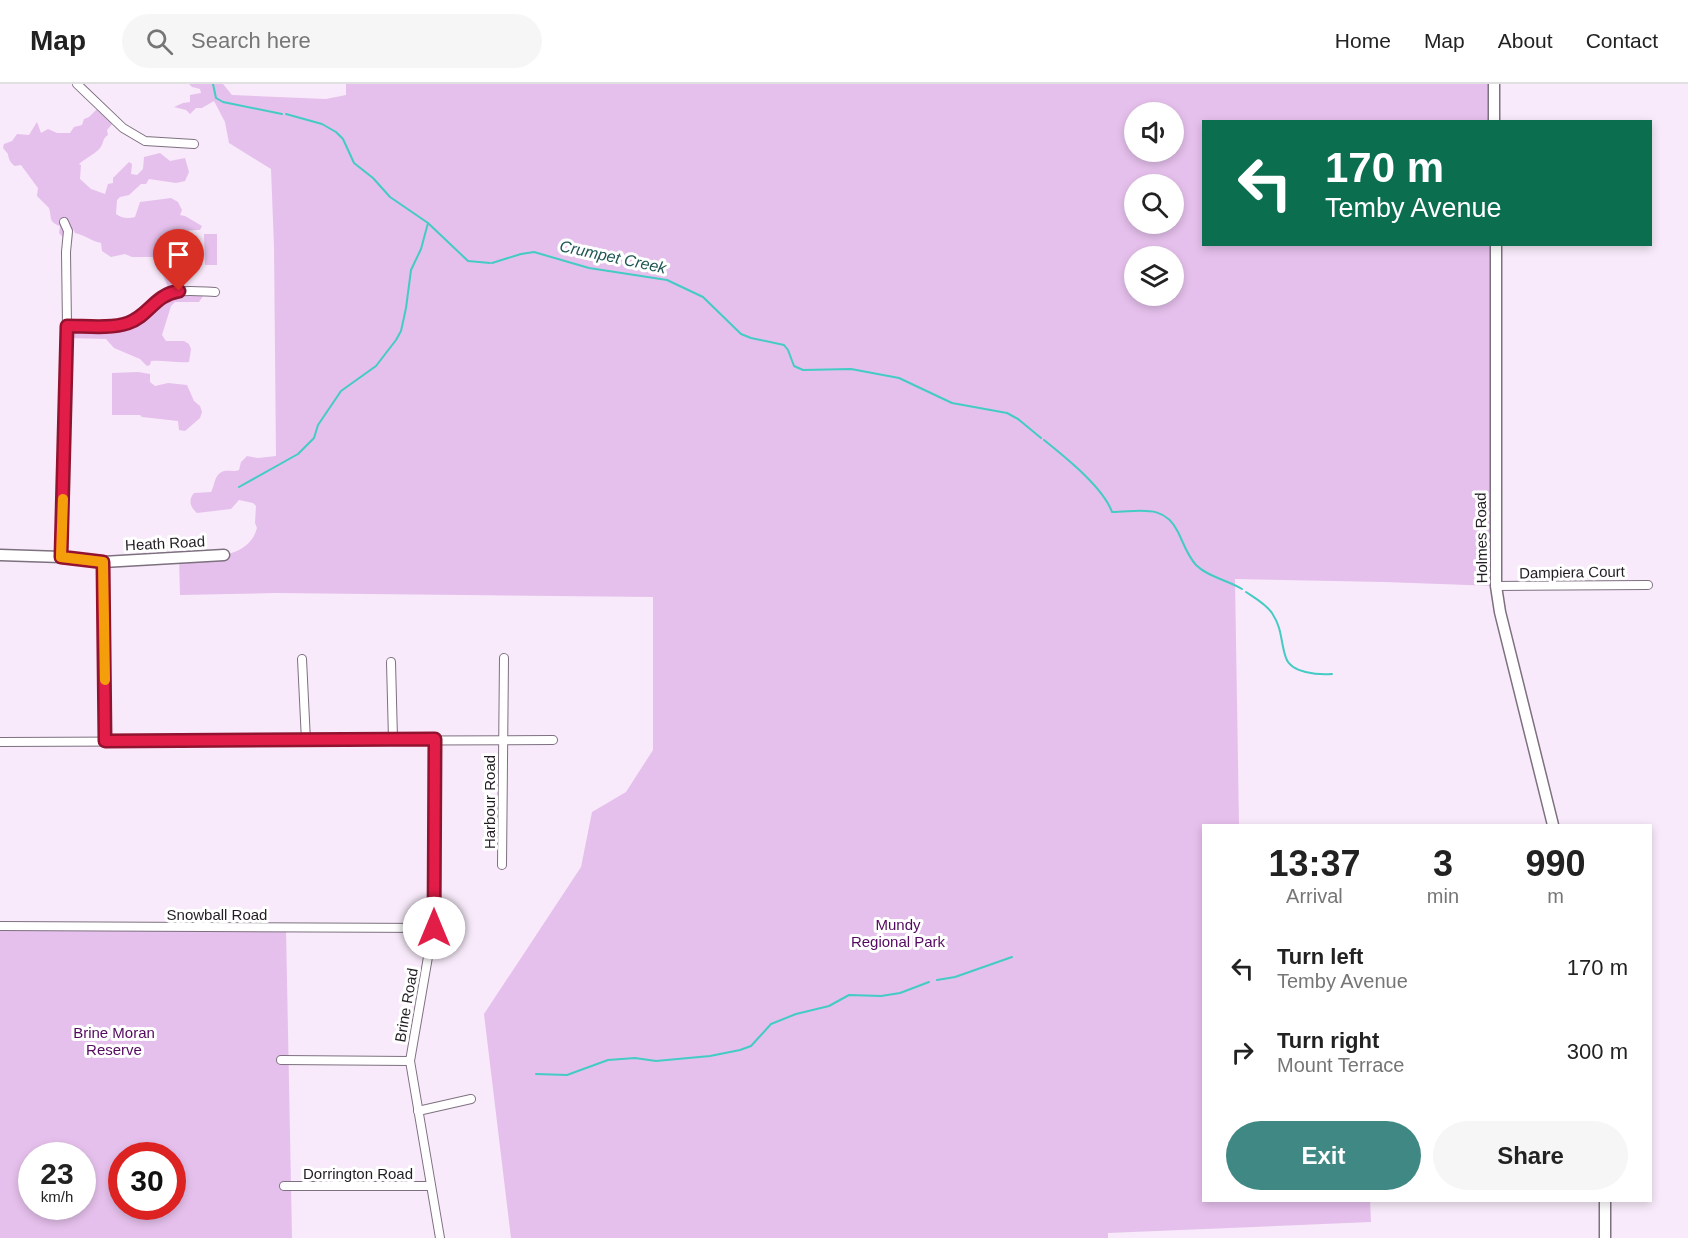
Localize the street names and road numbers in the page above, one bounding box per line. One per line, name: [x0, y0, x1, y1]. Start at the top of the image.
street label: Holmes Road: [1472, 492, 1490, 584]
street label: Heath Road: [125, 532, 205, 554]
street label: Dampiera Court: [1519, 563, 1626, 581]
street label: Harbour Road: [481, 755, 498, 849]
street label: Snowball Road: [167, 906, 267, 923]
street label: Brine Road: [391, 967, 421, 1043]
street label: Dorrington Road: [303, 1165, 413, 1182]

